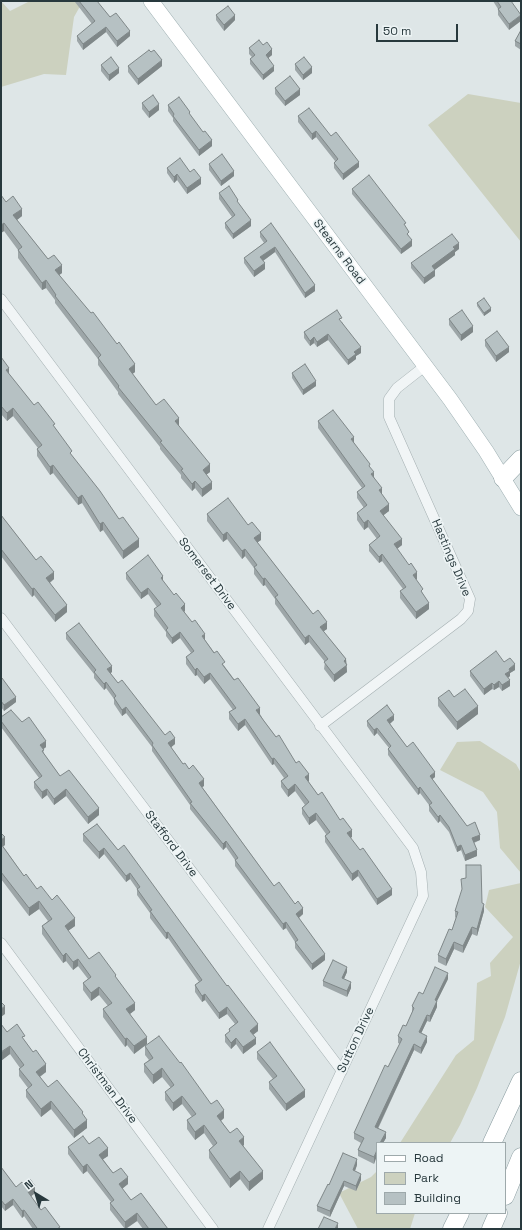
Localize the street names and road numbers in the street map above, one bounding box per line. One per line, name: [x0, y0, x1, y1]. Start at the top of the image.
street label: Stearns Road: [310, 217, 368, 287]
street label: Hastings Drive: [428, 517, 474, 599]
street label: Somerset Drive: [175, 535, 239, 613]
street label: Stafford Drive: [141, 808, 201, 880]
street label: Sutton Drive: [335, 1005, 377, 1075]
street label: Christman Drive: [74, 1045, 140, 1127]

